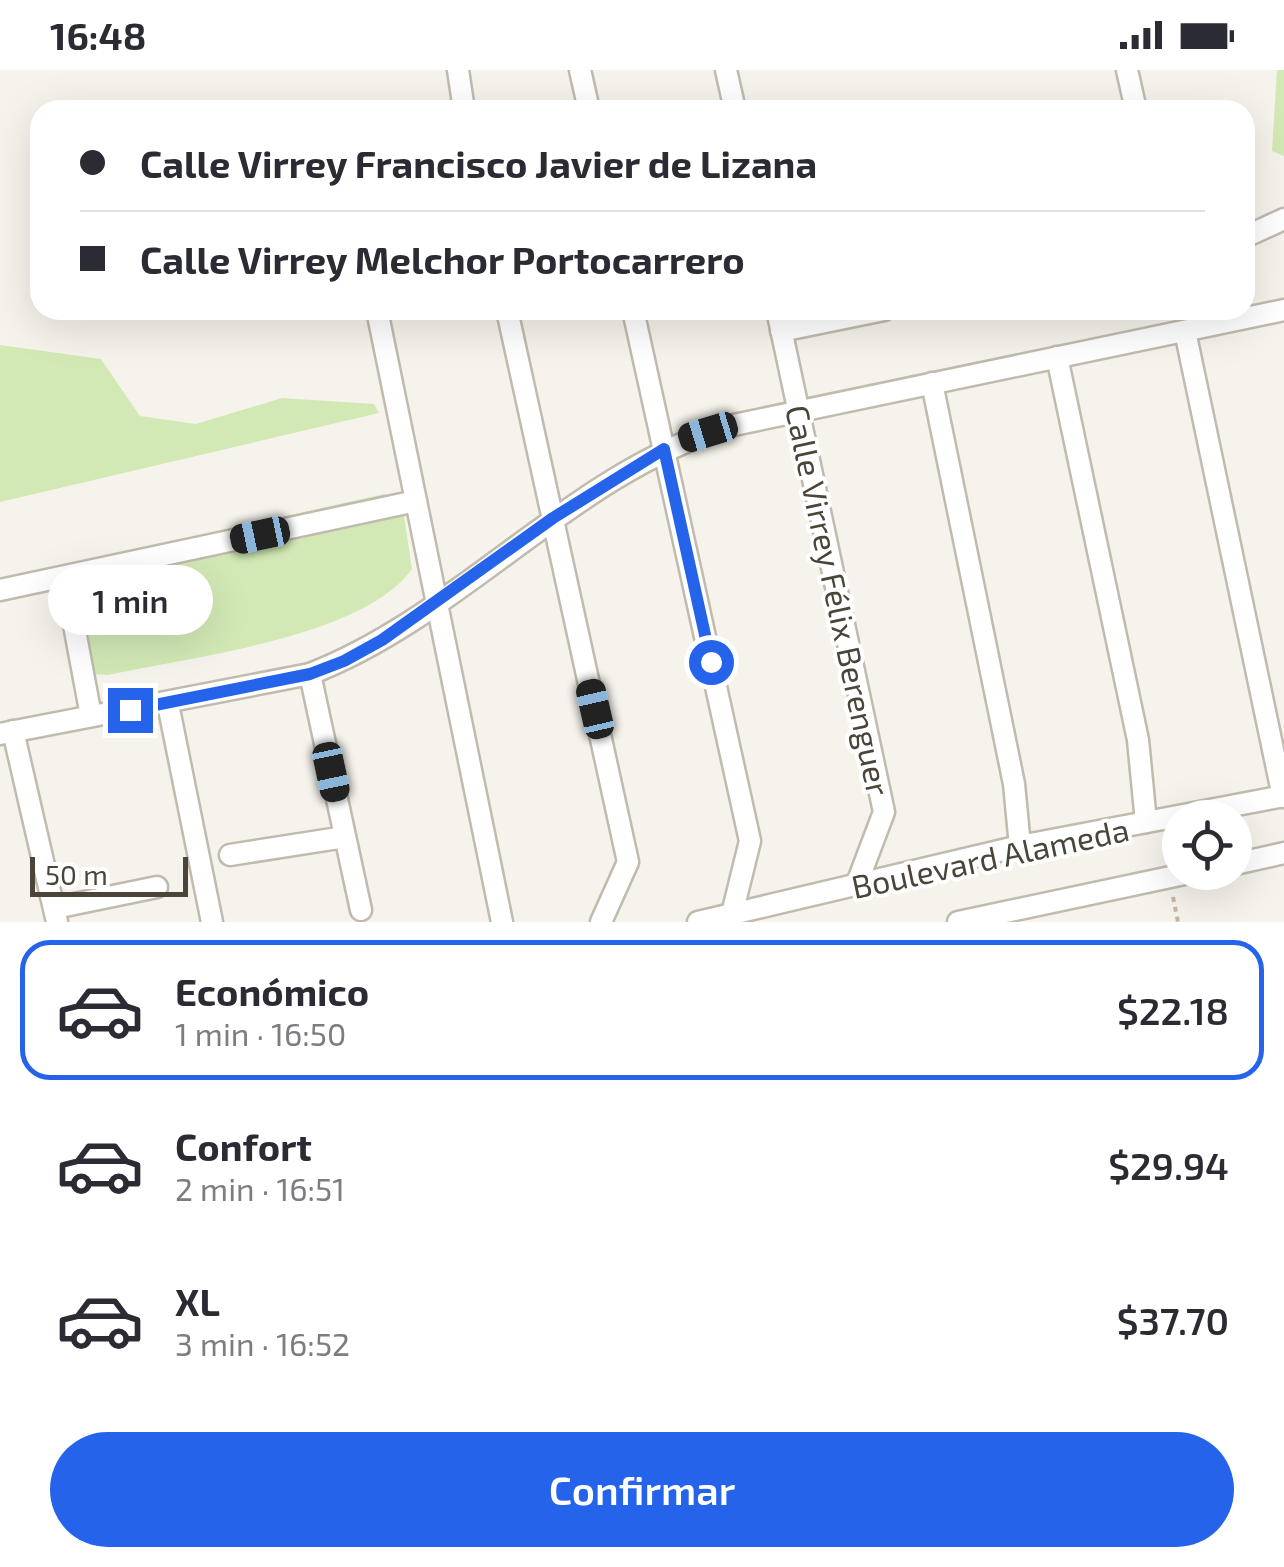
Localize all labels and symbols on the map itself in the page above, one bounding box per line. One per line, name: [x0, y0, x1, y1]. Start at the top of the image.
street label: Calle Virrey Félix Berenguer: [779, 401, 899, 799]
car: [675, 409, 741, 455]
car: [228, 514, 292, 556]
callout: 1 min: [48, 565, 212, 635]
route start: [689, 640, 734, 685]
car: [574, 676, 616, 742]
route end: [108, 688, 153, 733]
car: [310, 740, 352, 804]
street label: Boulevard Alameda: [848, 809, 1132, 905]
scale bar: [30, 852, 188, 896]

